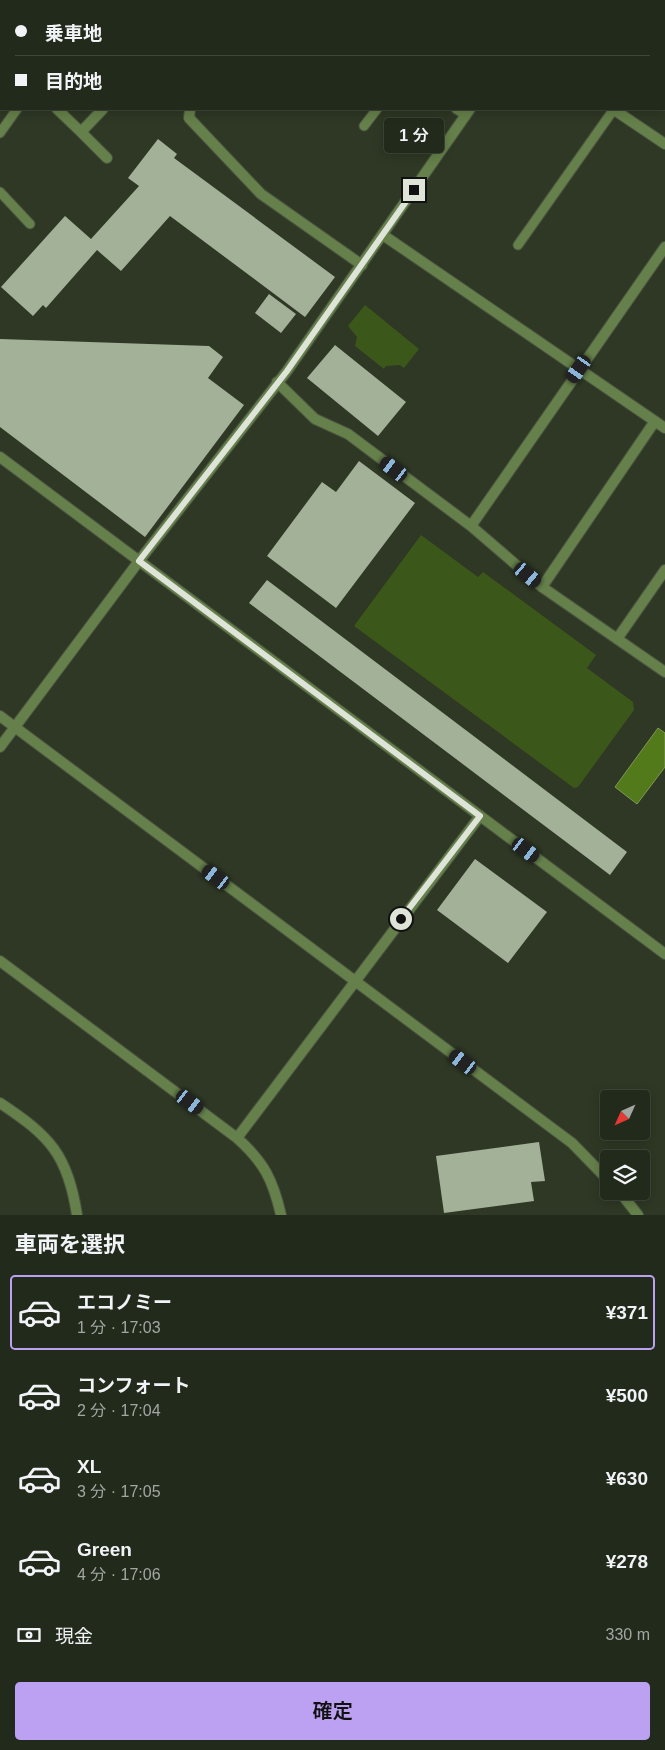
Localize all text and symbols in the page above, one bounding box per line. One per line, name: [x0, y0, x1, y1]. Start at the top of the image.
text: 乗車地: [45, 23, 102, 44]
text: 目的地: [45, 71, 102, 92]
callout: 1 分: [384, 118, 444, 152]
text: 1 分: [399, 127, 429, 144]
route end: [403, 179, 425, 201]
car: [564, 352, 593, 386]
car: [377, 454, 410, 484]
car: [511, 560, 544, 590]
car: [509, 835, 542, 865]
car: [199, 862, 232, 892]
route start: [390, 908, 412, 930]
car: [446, 1047, 479, 1077]
car: [173, 1087, 206, 1117]
north arrow: [600, 1090, 650, 1140]
map controls: [600, 1090, 650, 1200]
button: layers: [600, 1150, 650, 1200]
text: 車両を選択: [15, 1232, 125, 1257]
icon: car: [17, 1290, 62, 1335]
text: エコノミー: [77, 1292, 172, 1313]
text: ¥371: [606, 1302, 648, 1323]
text: 1 分 · 17:03: [77, 1319, 161, 1336]
icon: car: [17, 1373, 62, 1418]
text: コンフォート: [77, 1375, 190, 1396]
text: ¥500: [606, 1385, 648, 1406]
text: 2 分 · 17:04: [77, 1402, 161, 1419]
icon: car: [17, 1456, 62, 1501]
text: XL: [77, 1456, 101, 1477]
text: ¥630: [606, 1468, 648, 1489]
text: 3 分 · 17:05: [77, 1483, 161, 1500]
icon: car: [17, 1539, 62, 1584]
text: Green: [77, 1539, 132, 1560]
text: ¥278: [606, 1551, 648, 1572]
text: 4 分 · 17:06: [77, 1566, 161, 1583]
icon: cash: [15, 1621, 43, 1649]
text: 現金: [55, 1626, 93, 1647]
text: 330 m: [606, 1626, 650, 1643]
button: 確定: [15, 1682, 650, 1740]

